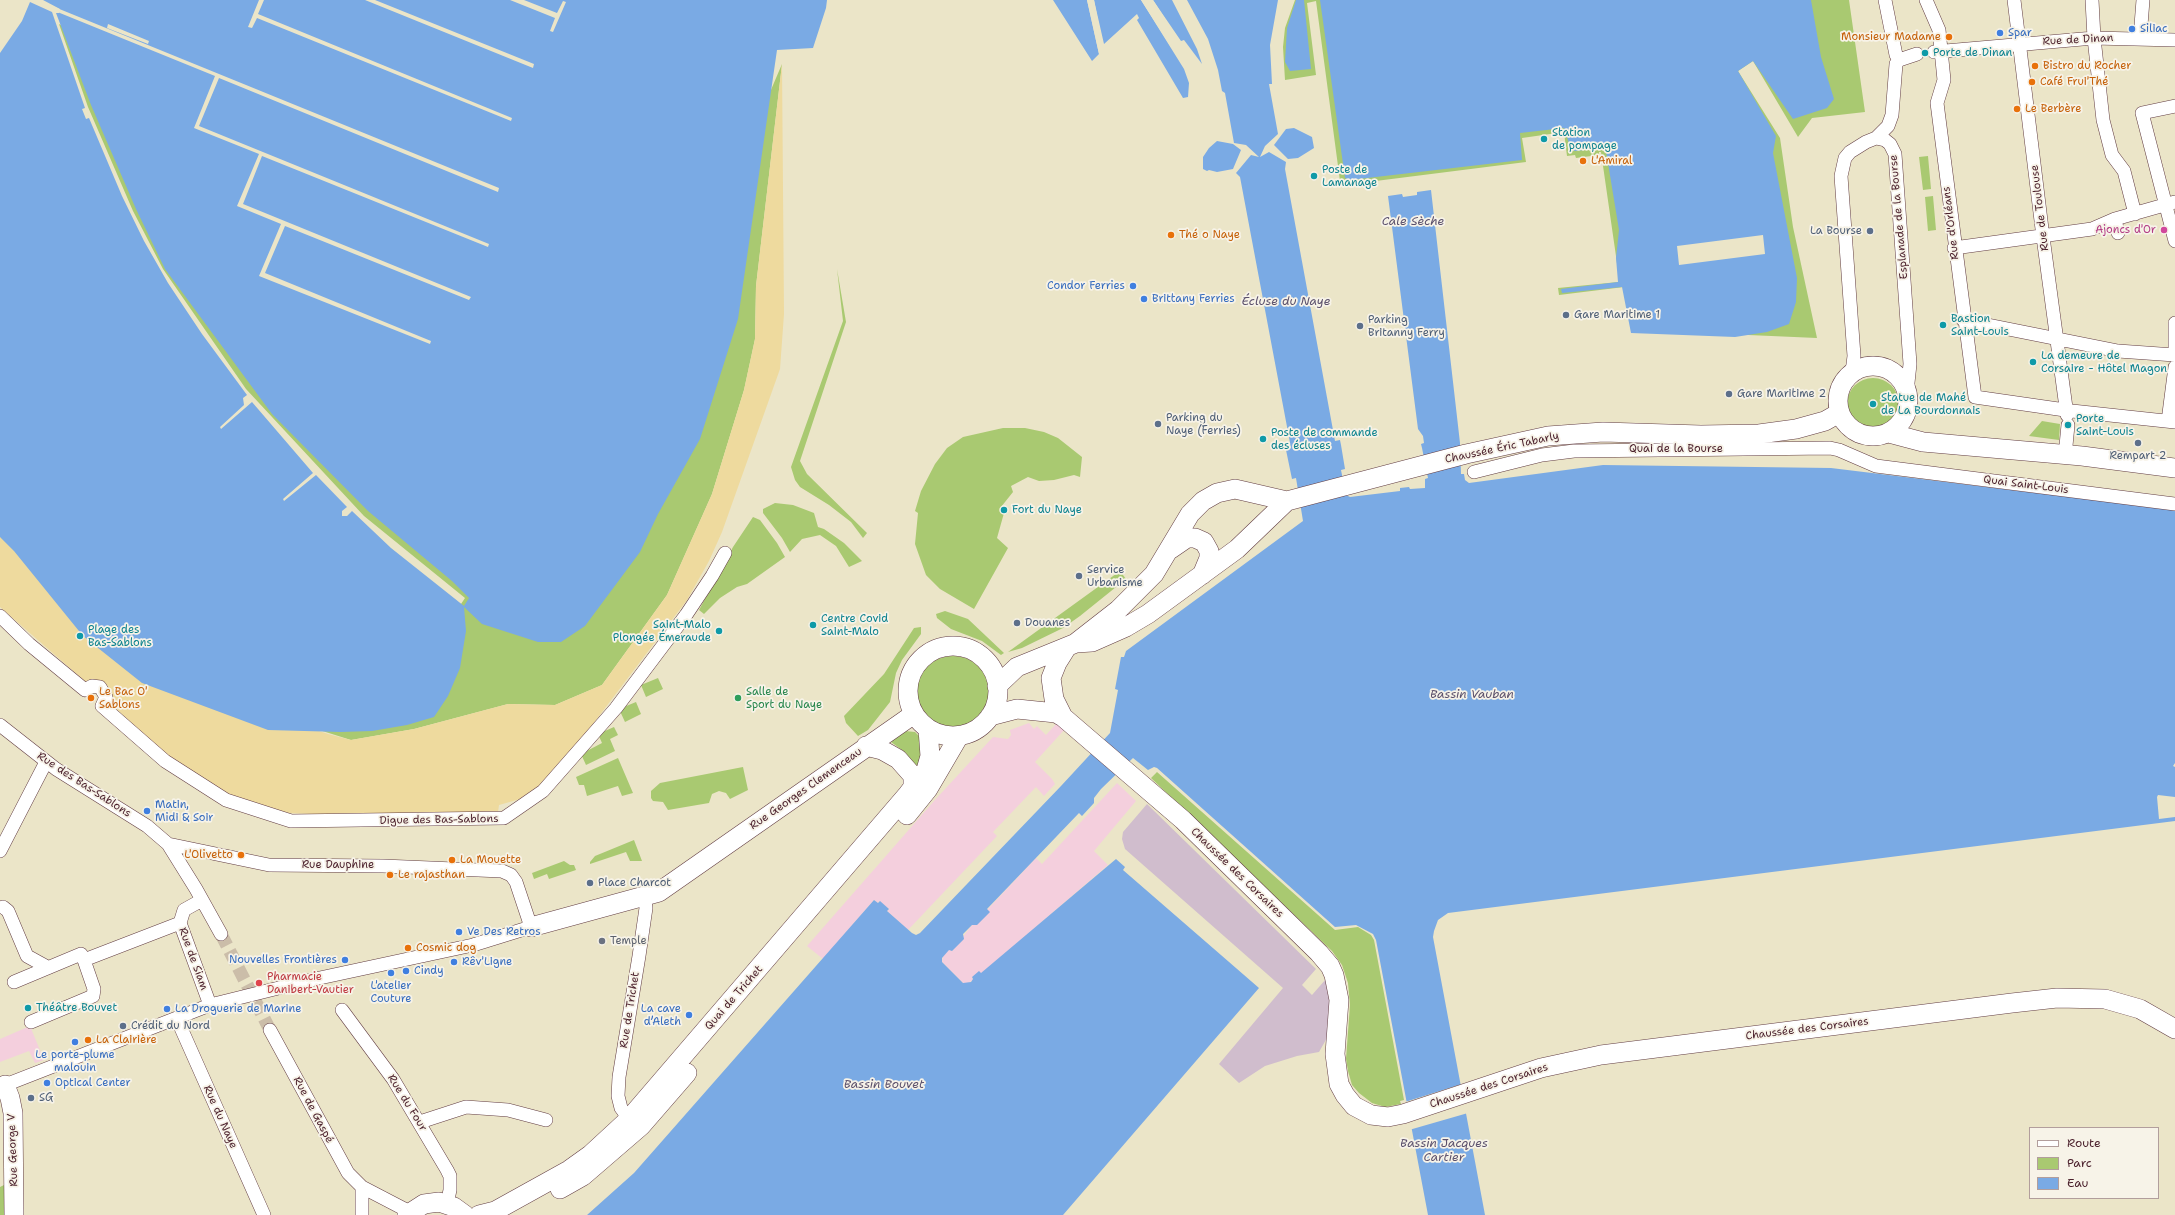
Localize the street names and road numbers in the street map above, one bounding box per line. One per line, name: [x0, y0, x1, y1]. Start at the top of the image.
street label: Rue de Dinan: [2042, 32, 2114, 48]
street label: Esplanade de la Bourse: [1887, 154, 1911, 280]
street label: Rue de Toulouse: [2028, 164, 2052, 252]
street label: Rue d'Orléans: [1940, 186, 1962, 260]
street label: Chaussée Éric Tabarly: [1444, 429, 1560, 467]
street label: Quai de la Bourse: [1629, 442, 1723, 456]
street label: Quai Saint-Louis: [1983, 473, 2069, 497]
street label: Rue Georges Clemenceau: [747, 745, 865, 833]
street label: Rue des Bas-Sablons: [34, 750, 134, 820]
street label: Digue des Bas-Sablons: [379, 812, 499, 828]
street label: Chaussée des Corsaires: [1188, 825, 1286, 921]
street label: Rue Dauphine: [302, 858, 374, 872]
street label: Rue de Siam: [176, 926, 210, 992]
street label: Quai de Trichet: [702, 963, 766, 1033]
street label: Rue de Trichet: [617, 971, 643, 1049]
street label: Chaussée des Corsaires: [1745, 1015, 1869, 1043]
street label: Chaussée des Corsaires: [1428, 1061, 1550, 1111]
street label: Rue du Four: [384, 1072, 430, 1134]
street label: Rue de Gaspé: [290, 1075, 336, 1145]
street label: Rue du Naye: [200, 1083, 240, 1151]
street label: Rue George V: [5, 1113, 21, 1187]

